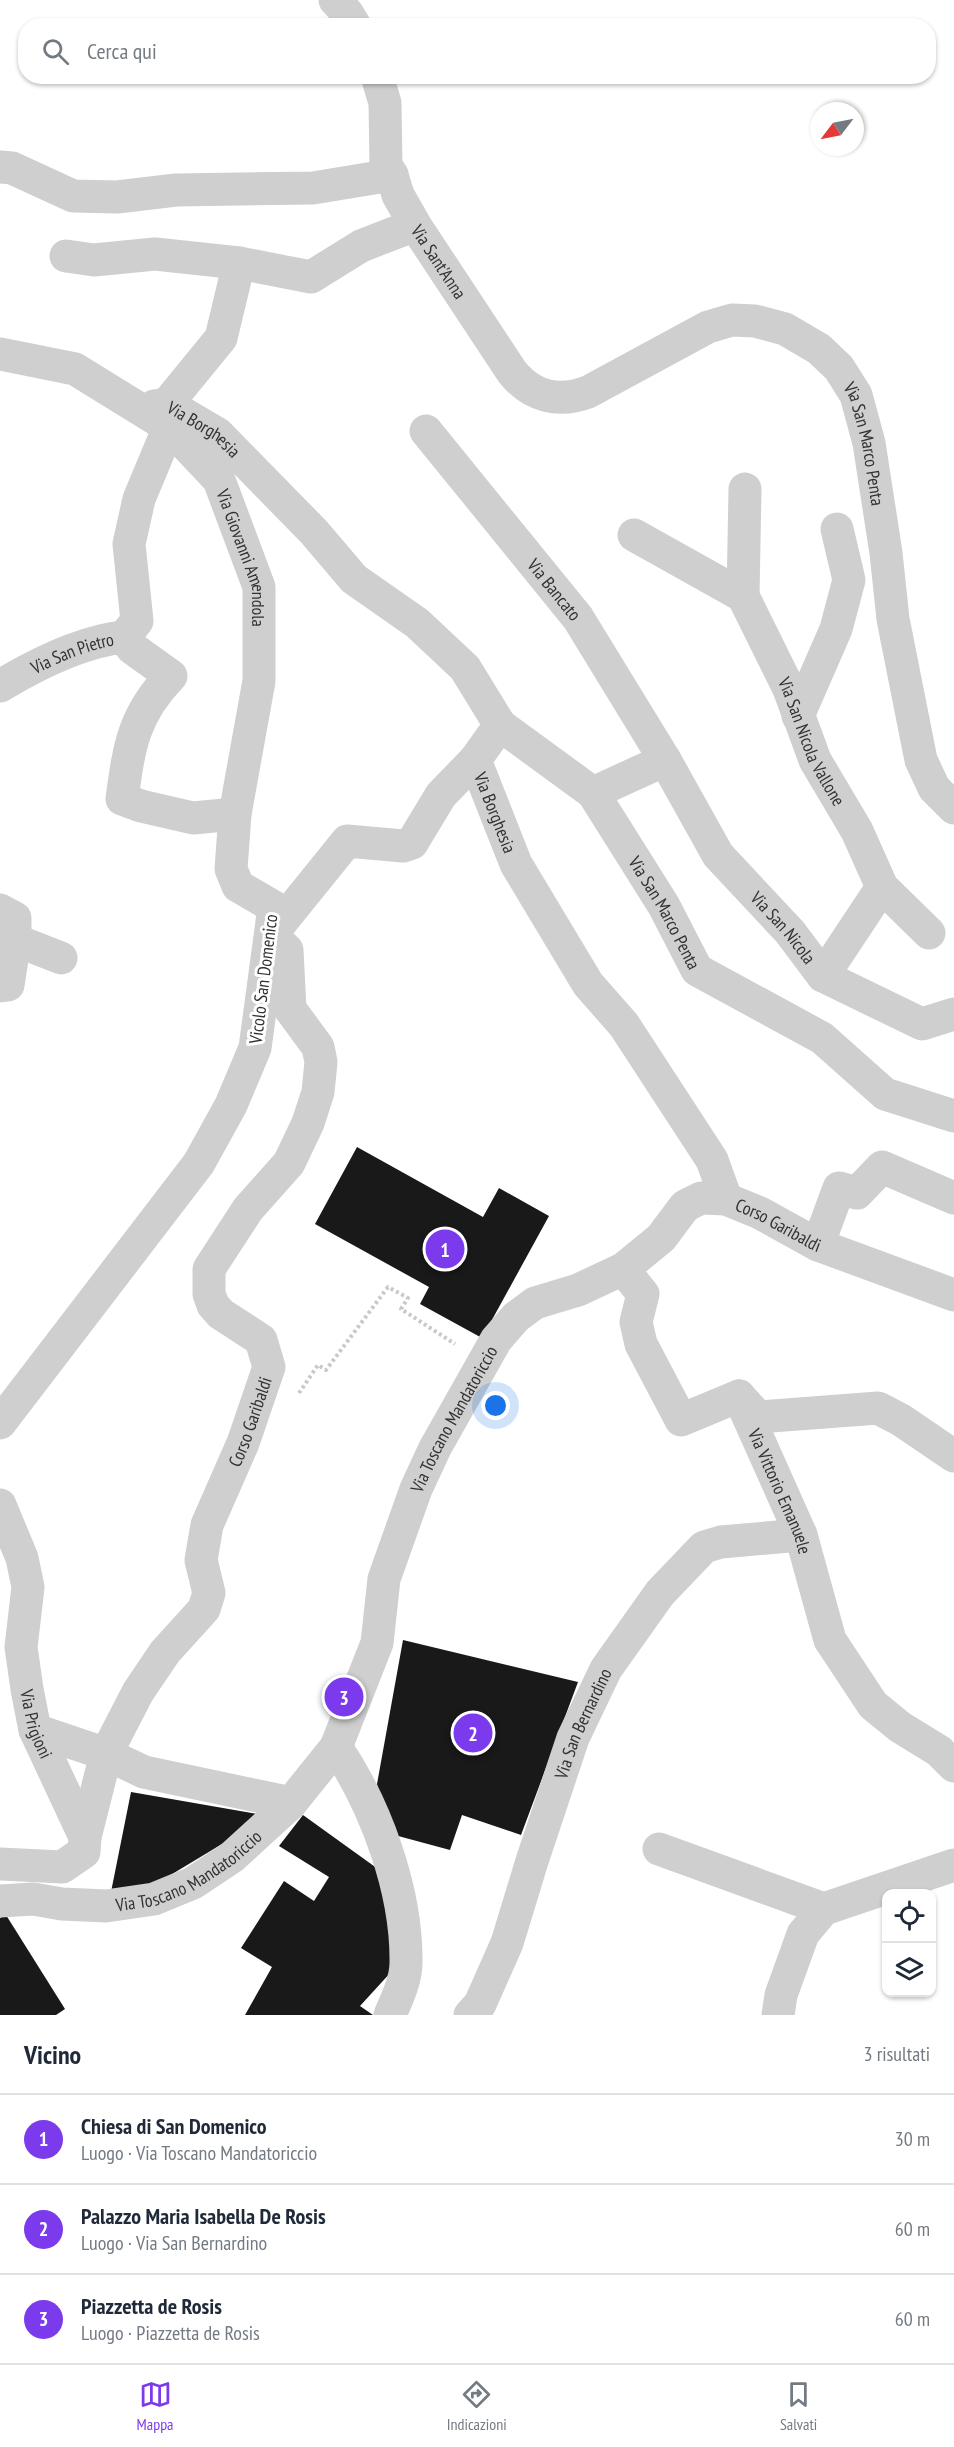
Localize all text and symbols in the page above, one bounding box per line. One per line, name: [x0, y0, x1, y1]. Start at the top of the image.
search box: [18, 18, 936, 84]
icon: search: [39, 35, 72, 68]
text: Cerca qui: [87, 37, 157, 65]
north arrow: [810, 102, 864, 156]
street label: Via Sant'Anna: [406, 219, 472, 303]
street label: Via San Marco Penta: [838, 376, 890, 507]
street label: Via Borghesia: [162, 395, 246, 462]
street label: Via Giovanni Amendola: [212, 485, 271, 627]
street label: Via Bancato: [522, 553, 587, 625]
street label: Via San Pietro: [26, 627, 116, 679]
street label: Via San Nicola Vallone: [773, 672, 851, 810]
street label: Via Borghesia: [469, 768, 522, 856]
street label: Via San Marco Penta: [623, 851, 706, 973]
street label: Via San Nicola: [745, 885, 821, 968]
street label: Vicolo San Domenico: [244, 913, 282, 1046]
street label: Corso Garibaldi: [732, 1193, 824, 1257]
pin: 1: [426, 1226, 464, 1272]
street label: Via Toscano Mandatoriccio: [404, 1341, 502, 1497]
street label: Corso Garibaldi: [223, 1374, 276, 1470]
your location: [481, 1391, 510, 1420]
street label: Via Vittorio Emanuele: [743, 1424, 817, 1556]
street label: Via San Bernardino: [548, 1664, 616, 1782]
pin: 3: [324, 1674, 364, 1720]
street label: Via Prigioni: [16, 1686, 58, 1762]
pin: 2: [454, 1710, 492, 1756]
street label: Via Toscano Mandatoriccio: [113, 1824, 266, 1916]
map controls: [882, 1889, 936, 1997]
button: locate: [882, 1889, 936, 1943]
button: layers: [882, 1943, 936, 1997]
text: Vicino: [24, 2038, 81, 2071]
text: 3 risultati: [864, 2041, 930, 2067]
text: Chiesa di San Domenico: [81, 2112, 267, 2140]
text: 1: [39, 2126, 48, 2152]
text: 30 m: [895, 2126, 930, 2152]
text: Luogo · Via Toscano Mandatoriccio: [81, 2140, 317, 2166]
text: Palazzo Maria Isabella De Rosis: [81, 2202, 326, 2230]
text: 2: [39, 2216, 48, 2242]
text: 60 m: [895, 2216, 930, 2242]
text: Luogo · Via San Bernardino: [81, 2230, 267, 2256]
text: Piazzetta de Rosis: [81, 2292, 222, 2320]
text: 3: [39, 2306, 48, 2332]
text: 60 m: [895, 2306, 930, 2332]
text: Luogo · Piazzetta de Rosis: [81, 2320, 260, 2346]
tab: Mappa: [137, 2378, 174, 2434]
tab: Indicazioni: [447, 2378, 507, 2434]
tab: Salvati: [780, 2378, 817, 2434]

